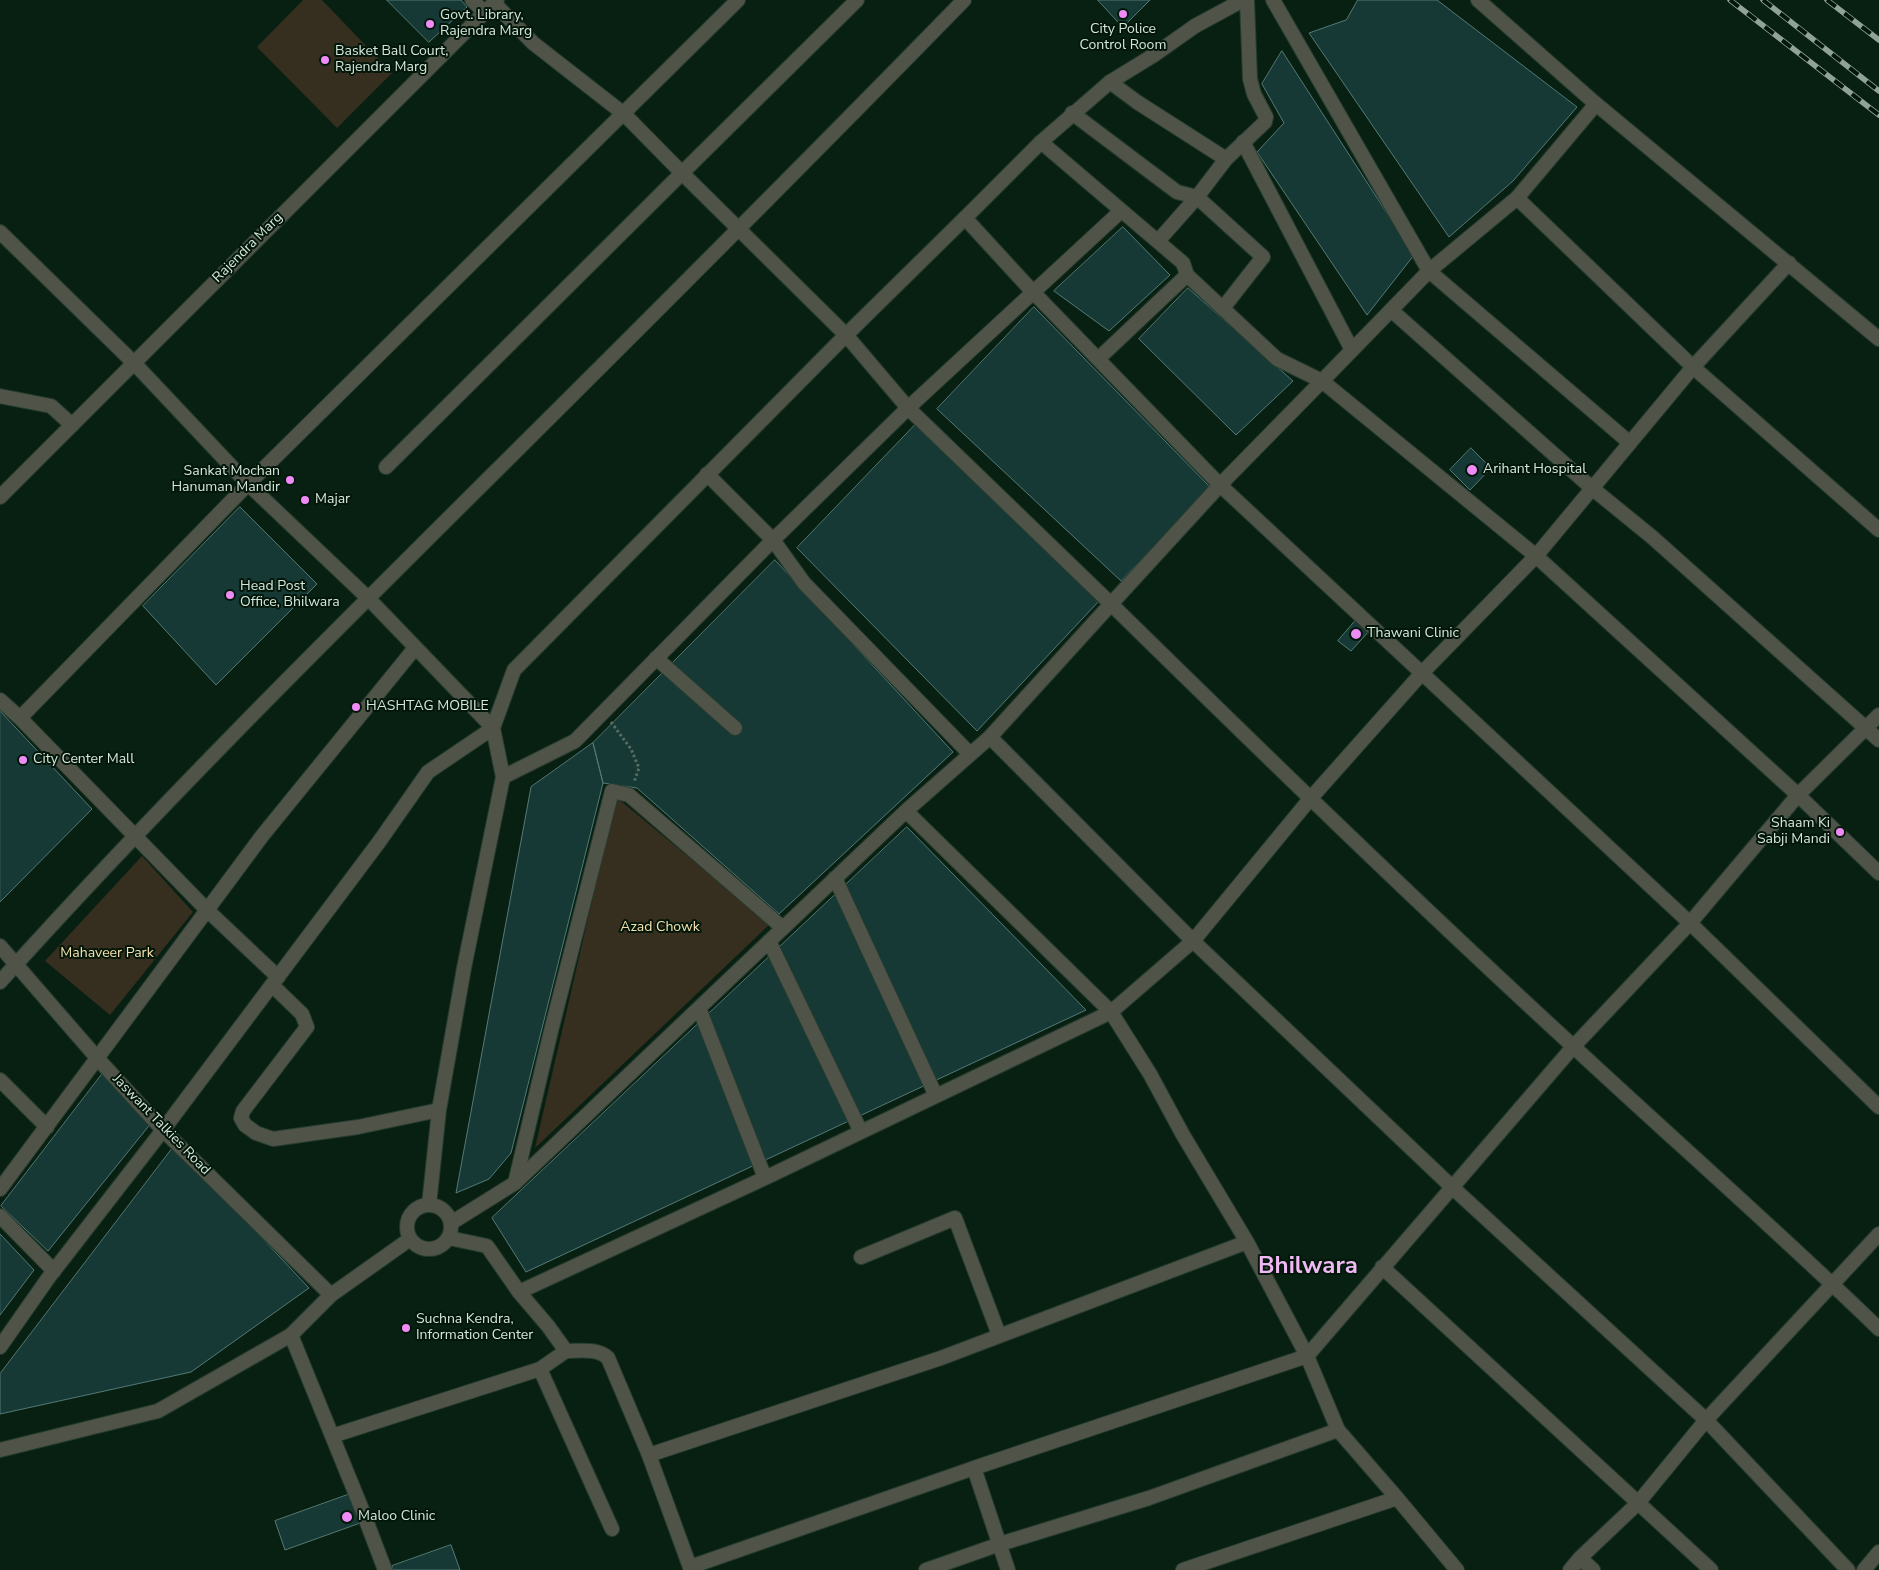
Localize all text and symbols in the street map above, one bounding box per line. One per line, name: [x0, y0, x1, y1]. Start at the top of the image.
place label: Govt. Library, Rajendra Marg: [440, 8, 532, 40]
marker: City Police Control Room: [1117, 8, 1129, 20]
marker: Govt. Library, Rajendra Marg: [424, 18, 436, 30]
place label: City Police Control Room: [1080, 22, 1166, 54]
place label: Basket Ball Court, Rajendra Marg: [335, 44, 448, 76]
marker: Basket Ball Court, Rajendra Marg: [319, 54, 331, 66]
street label: Rajendra Marg: [209, 209, 287, 287]
place label: Arihant Hospital: [1483, 462, 1586, 478]
marker: Arihant Hospital: [1465, 463, 1479, 477]
place label: Sankat Mochan Hanuman Mandir: [171, 464, 280, 497]
marker: Sankat Mochan Hanuman Mandir: [284, 474, 296, 486]
place label: Majar: [315, 492, 350, 508]
marker: Majar: [299, 494, 311, 506]
place label: Head Post Office, Bhilwara: [240, 579, 340, 612]
marker: Head Post Office, Bhilwara: [224, 589, 236, 601]
place label: Thawani Clinic: [1367, 626, 1459, 642]
marker: Thawani Clinic: [1349, 627, 1363, 641]
place label: HASHTAG MOBILE: [366, 699, 489, 715]
marker: HASHTAG MOBILE: [350, 701, 362, 713]
place label: City Center Mall: [33, 752, 134, 768]
marker: City Center Mall: [17, 754, 29, 766]
place label: Shaam Ki Sabji Mandi: [1757, 816, 1830, 849]
marker: Shaam Ki Sabji Mandi: [1834, 826, 1846, 838]
park label: Azad Chowk: [620, 920, 700, 936]
park label: Mahaveer Park: [60, 946, 154, 962]
street label: Jaswant Talkies Road: [109, 1071, 213, 1179]
district label: Bhilwara: [1258, 1253, 1358, 1281]
place label: Suchna Kendra, Information Center: [416, 1312, 533, 1344]
marker: Suchna Kendra, Information Center: [400, 1322, 412, 1334]
place label: Maloo Clinic: [358, 1509, 435, 1525]
marker: Maloo Clinic: [340, 1510, 354, 1524]

